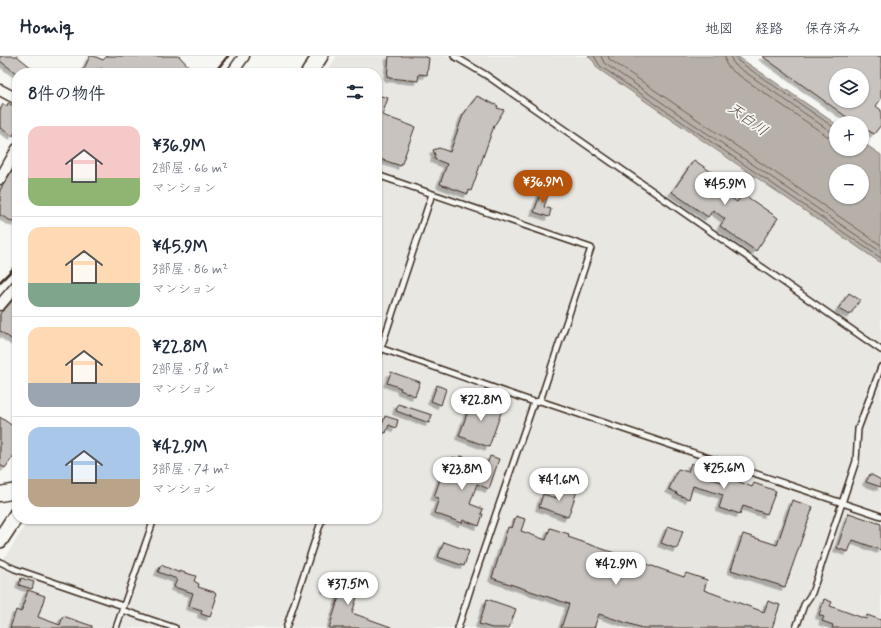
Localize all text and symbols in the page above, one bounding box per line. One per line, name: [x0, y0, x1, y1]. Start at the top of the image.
text: Homiq: [20, 15, 74, 40]
text: 地図: [705, 20, 733, 38]
text: 経路: [755, 20, 783, 38]
text: 保存済み: [805, 20, 861, 38]
map controls: [829, 68, 869, 204]
button: layers: [829, 68, 869, 108]
icon: filters: [344, 81, 366, 103]
text: 8件の物件: [28, 83, 106, 105]
water label: 天白川: [723, 98, 771, 141]
button: +: [829, 116, 869, 156]
text: ¥36.9M: [152, 135, 206, 157]
icon: home: [60, 142, 108, 190]
text: 2部屋 · 66 m²: [152, 160, 228, 177]
button: −: [829, 164, 869, 204]
pin: ¥36.9M: [510, 170, 576, 204]
pin: ¥45.9M: [692, 172, 758, 206]
text: ¥36.9M: [522, 174, 564, 191]
text: ¥45.9M: [704, 176, 746, 193]
text: マンション: [152, 180, 216, 197]
text: ¥45.9M: [152, 236, 208, 258]
icon: home: [60, 243, 108, 291]
text: 3部屋 · 86 m²: [152, 261, 228, 278]
text: マンション: [152, 281, 216, 298]
text: ¥22.8M: [152, 336, 207, 358]
icon: home: [60, 343, 108, 391]
text: 2部屋 · 58 m²: [152, 361, 229, 378]
text: マンション: [152, 381, 216, 398]
pin: ¥22.8M: [448, 388, 514, 422]
text: ¥22.8M: [460, 392, 502, 409]
text: ¥42.9M: [152, 436, 207, 458]
icon: home: [60, 443, 108, 491]
pin: ¥25.6M: [691, 456, 757, 490]
pin: ¥23.8M: [429, 457, 495, 491]
text: ¥25.6M: [703, 460, 745, 477]
text: 3部屋 · 74 m²: [152, 461, 229, 478]
text: ¥23.8M: [442, 461, 482, 478]
pin: ¥41.6M: [526, 468, 592, 502]
text: ¥41.6M: [538, 472, 580, 489]
text: マンション: [152, 481, 216, 498]
pin: ¥42.9M: [583, 552, 649, 586]
text: ¥42.9M: [595, 556, 637, 573]
pin: ¥37.5M: [315, 572, 381, 606]
text: ¥37.5M: [327, 576, 369, 593]

